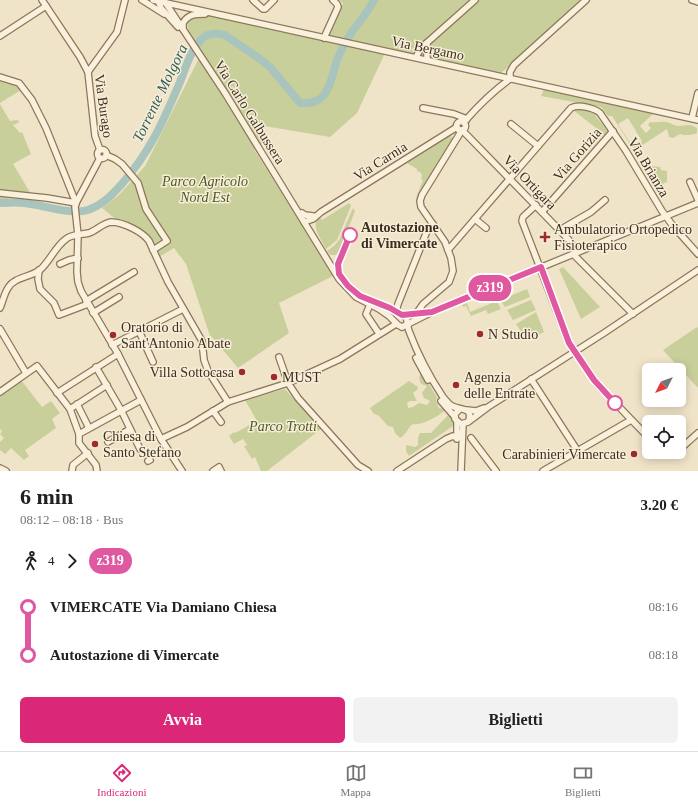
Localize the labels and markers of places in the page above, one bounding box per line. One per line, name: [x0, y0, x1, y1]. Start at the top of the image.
place label: Autostazione di Vimercate: [361, 220, 439, 251]
place label: Ambulatorio Ortopedico Fisioterapico: [554, 222, 692, 253]
marker: Autostazione di Vimercate: [342, 227, 358, 243]
marker: Ambulatorio Ortopedico Fisioterapico: [539, 231, 551, 243]
place label: Oratorio di Sant'Antonio Abate: [121, 320, 230, 351]
place label: N Studio: [488, 327, 538, 342]
marker: N Studio: [475, 329, 485, 339]
marker: Oratorio di Sant'Antonio Abate: [108, 330, 118, 340]
place label: Villa Sottocasa: [150, 365, 235, 380]
marker: Villa Sottocasa: [237, 367, 247, 377]
place label: MUST: [282, 370, 321, 385]
place label: Agenzia delle Entrate: [464, 370, 535, 401]
marker: MUST: [269, 372, 279, 382]
marker: Agenzia delle Entrate: [451, 380, 461, 390]
unlabelled marker: [607, 395, 623, 411]
place label: Chiesa di Santo Stefano: [103, 429, 181, 460]
marker: Chiesa di Santo Stefano: [90, 439, 100, 449]
place label: Carabinieri Vimercate: [502, 447, 626, 462]
marker: Carabinieri Vimercate: [629, 449, 639, 459]

